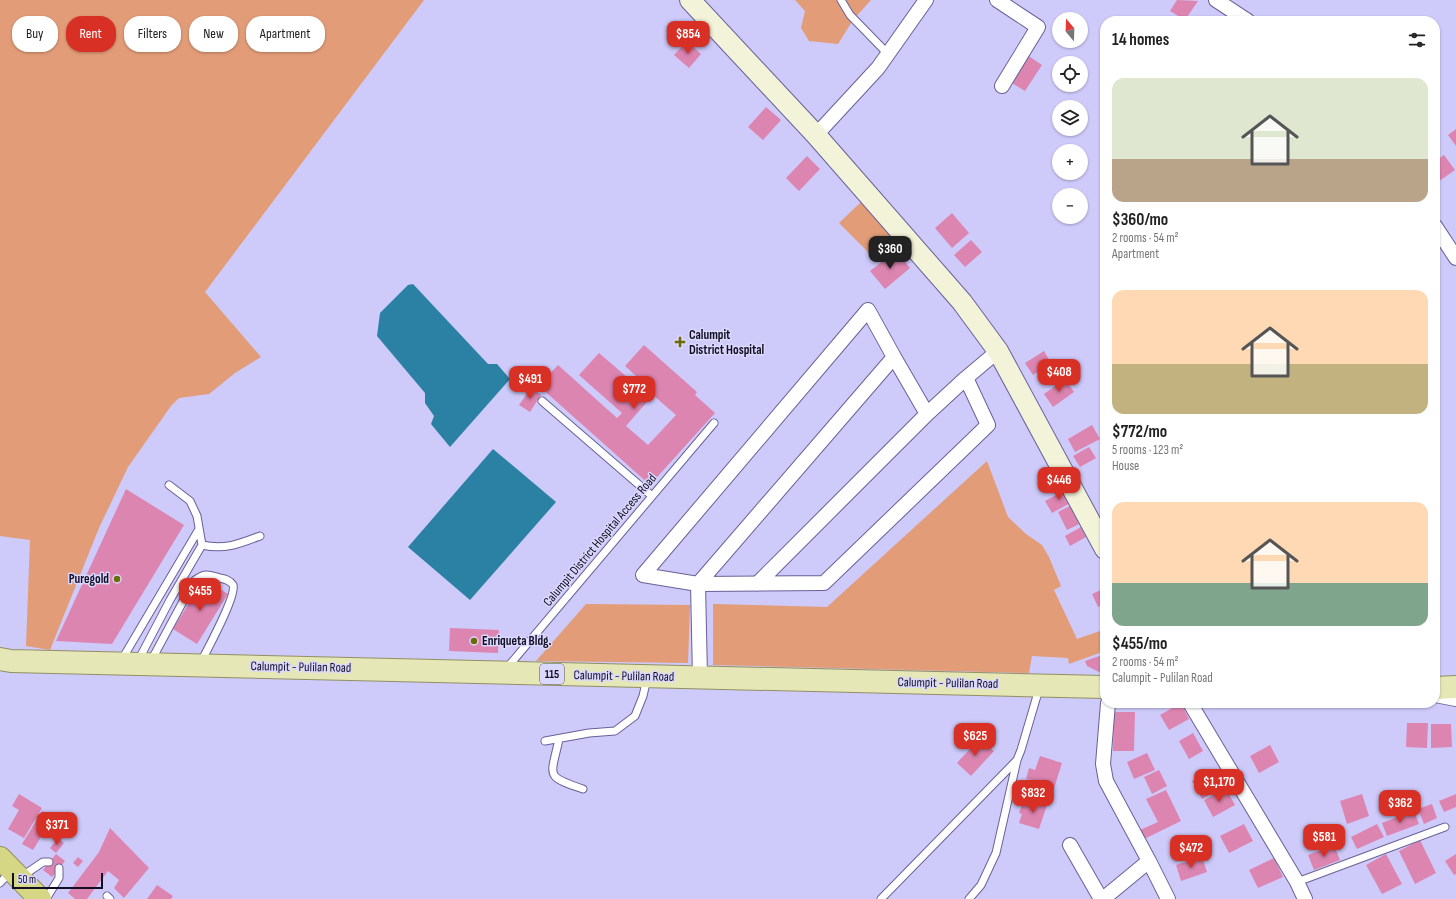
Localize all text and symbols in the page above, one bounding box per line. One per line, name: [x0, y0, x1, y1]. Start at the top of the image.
north arrow: [1052, 12, 1088, 48]
map controls: [1052, 12, 1088, 224]
chip: Buy: [12, 16, 58, 52]
chip: Rent: [66, 16, 116, 52]
chip: Filters: [124, 16, 181, 52]
chip: New: [189, 16, 238, 52]
chip: Apartment: [246, 16, 325, 52]
pin: $854: [664, 21, 712, 55]
text: $854: [676, 26, 700, 42]
icon: filters: [1406, 29, 1428, 51]
text: 14 homes: [1112, 30, 1169, 50]
button: locate: [1052, 56, 1088, 92]
button: layers: [1052, 100, 1088, 136]
icon: home: [1234, 104, 1306, 176]
button: +: [1052, 144, 1088, 180]
button: −: [1052, 188, 1088, 224]
text: $360/mo: [1112, 210, 1168, 230]
text: 2 rooms · 54 m²: [1112, 230, 1179, 246]
pin: $360: [866, 236, 914, 270]
text: $360: [878, 241, 902, 257]
text: Apartment: [1112, 246, 1159, 262]
icon: home: [1234, 316, 1306, 388]
place label: Calumpit District Hospital: [689, 327, 765, 358]
marker: Calumpit District Hospital: [674, 336, 686, 348]
pin: $408: [1035, 359, 1083, 393]
text: $408: [1046, 364, 1072, 380]
pin: $491: [506, 366, 554, 400]
text: $491: [518, 371, 542, 387]
pin: $772: [610, 376, 658, 410]
text: $772: [622, 381, 646, 397]
text: $772/mo: [1112, 422, 1167, 442]
text: 5 rooms · 123 m²: [1112, 442, 1183, 458]
text: House: [1112, 458, 1139, 474]
pin: $446: [1035, 467, 1083, 501]
street label: Calumpit District Hospital Access Road: [540, 471, 660, 609]
text: $446: [1047, 472, 1071, 488]
icon: home: [1234, 528, 1306, 600]
place label: Puregold: [69, 571, 109, 587]
marker: Puregold: [112, 574, 122, 584]
pin: $455: [176, 578, 224, 612]
text: $455: [188, 583, 212, 599]
place label: Enriqueta Bldg.: [482, 633, 551, 649]
text: $455/mo: [1112, 634, 1167, 654]
marker: Enriqueta Bldg.: [469, 636, 479, 646]
text: 2 rooms · 54 m²: [1112, 654, 1179, 670]
street label: Calumpit - Pulilan Road: [251, 658, 351, 676]
road number: 115: [540, 664, 564, 684]
street label: Calumpit - Pulilan Road: [574, 667, 674, 685]
text: Calumpit - Pulilan Road: [1112, 670, 1213, 686]
street label: Calumpit - Pulilan Road: [898, 674, 998, 692]
pin: $625: [951, 723, 999, 757]
text: $625: [963, 728, 987, 744]
pin: $1,170: [1186, 769, 1252, 803]
text: $1,170: [1203, 774, 1235, 790]
pin: $832: [1009, 780, 1057, 814]
text: $832: [1021, 785, 1045, 801]
pin: $362: [1376, 790, 1424, 824]
text: $362: [1388, 795, 1412, 811]
pin: $371: [33, 812, 81, 846]
text: $371: [45, 817, 69, 833]
pin: $581: [1300, 824, 1348, 858]
text: $581: [1312, 829, 1336, 845]
pin: $472: [1167, 835, 1215, 869]
text: $472: [1179, 840, 1203, 856]
scale bar: [12, 871, 103, 890]
text: 50 m: [18, 873, 36, 886]

